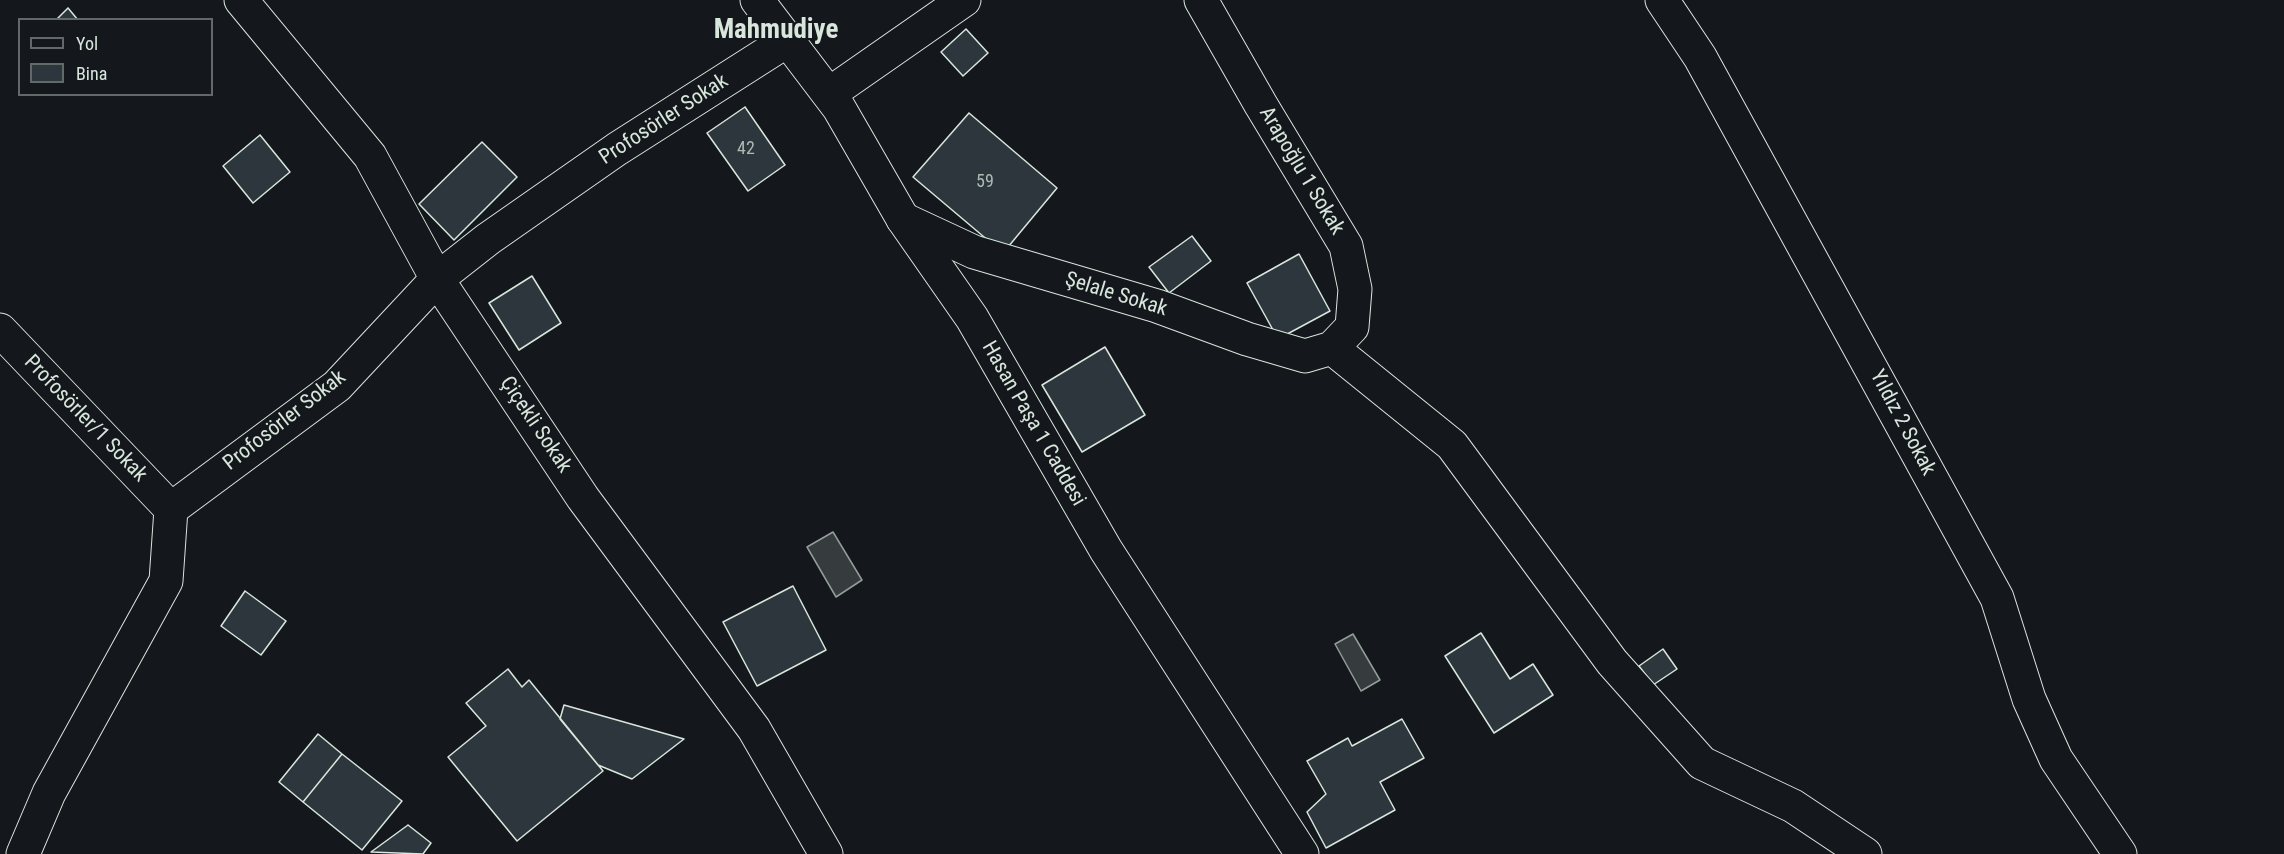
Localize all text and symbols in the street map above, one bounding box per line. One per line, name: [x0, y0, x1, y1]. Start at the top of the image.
district label: Mahmudiye: [714, 15, 838, 47]
legend: [18, 18, 213, 96]
text: Yol: [76, 33, 98, 54]
text: Bina: [76, 63, 107, 84]
street label: Profosörler Sokak: [595, 69, 733, 171]
street label: Arapoğlu 1 Sokak: [1253, 102, 1349, 240]
house number: 42: [737, 138, 755, 160]
house number: 59: [976, 171, 994, 193]
street label: Şelale Sokak: [1062, 268, 1170, 322]
street label: Hasan Paşa 1 Caddesi: [976, 337, 1090, 511]
street label: Profosörler/1 Sokak: [18, 350, 152, 488]
street label: Profosörler Sokak: [219, 365, 351, 477]
street label: Yıldız 2 Sokak: [1864, 366, 1940, 480]
street label: Çiçekli Sokak: [494, 372, 576, 478]

